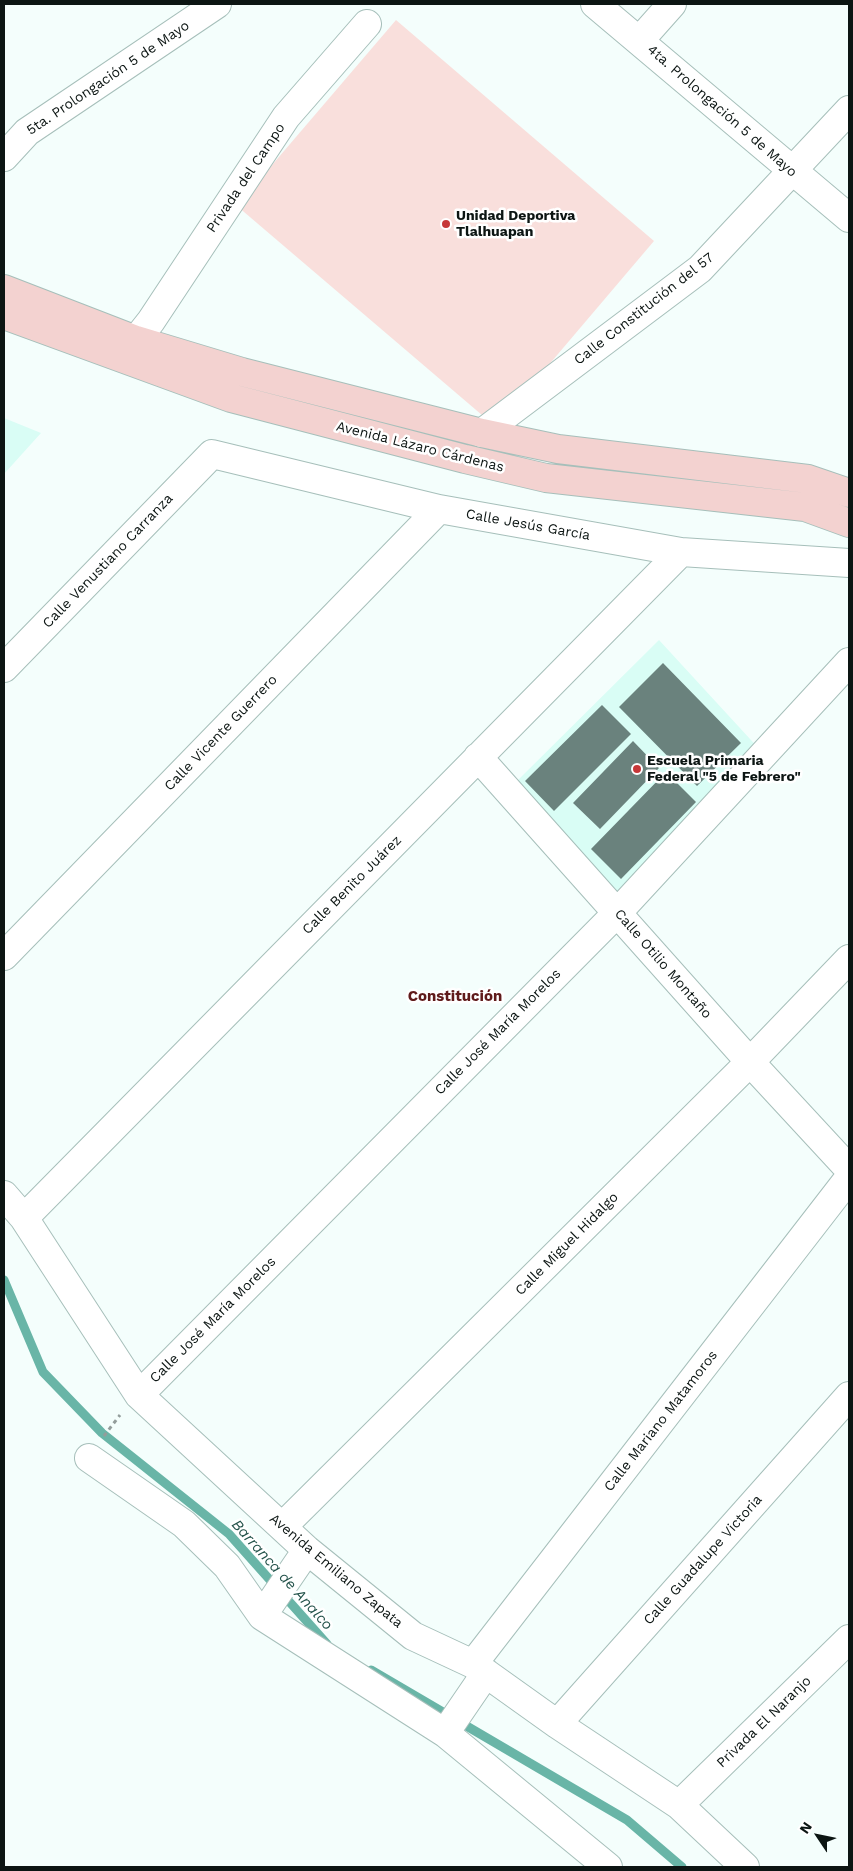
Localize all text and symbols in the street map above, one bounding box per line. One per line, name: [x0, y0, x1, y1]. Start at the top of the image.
street label: 5ta. Prolongación 5 de Mayo: [23, 17, 193, 139]
street label: 4ta. Prolongación 5 de Mayo: [644, 41, 800, 181]
street label: Privada del Campo: [203, 120, 289, 236]
place label: Unidad Deportiva Tlalhuapan: [456, 208, 575, 240]
marker: Unidad Deportiva Tlalhuapan: [440, 218, 452, 230]
street label: Calle Constitución del 57: [571, 249, 717, 369]
street label: Avenida Lázaro Cárdenas: [334, 418, 506, 476]
street label: Calle Venustiano Carranza: [39, 490, 177, 632]
street label: Calle Jesús García: [464, 506, 592, 544]
street label: Calle Vicente Guerrero: [161, 671, 281, 795]
place label: Escuela Primaria Federal "5 de Febrero": [647, 753, 801, 786]
marker: Escuela Primaria Federal "5 de Febrero": [631, 763, 643, 775]
street label: Calle Benito Juárez: [299, 832, 405, 938]
street label: Calle Otilio Montaño: [611, 906, 715, 1022]
street label: Calle José María Morelos: [432, 966, 564, 1098]
district label: Constitución: [408, 988, 502, 1006]
street label: Calle Miguel Hidalgo: [512, 1189, 622, 1299]
street label: Calle José María Morelos: [147, 1254, 279, 1386]
street label: Calle Mariano Matamoros: [601, 1347, 721, 1495]
street label: Calle Guadalupe Victoria: [640, 1492, 766, 1628]
street label: Avenida Emiliano Zapata: [266, 1510, 406, 1632]
water label: Barranca de Analco: [228, 1516, 336, 1634]
street label: Privada El Naranjo: [713, 1673, 815, 1771]
north arrow: [793, 1811, 843, 1861]
text: N: [796, 1819, 815, 1836]

